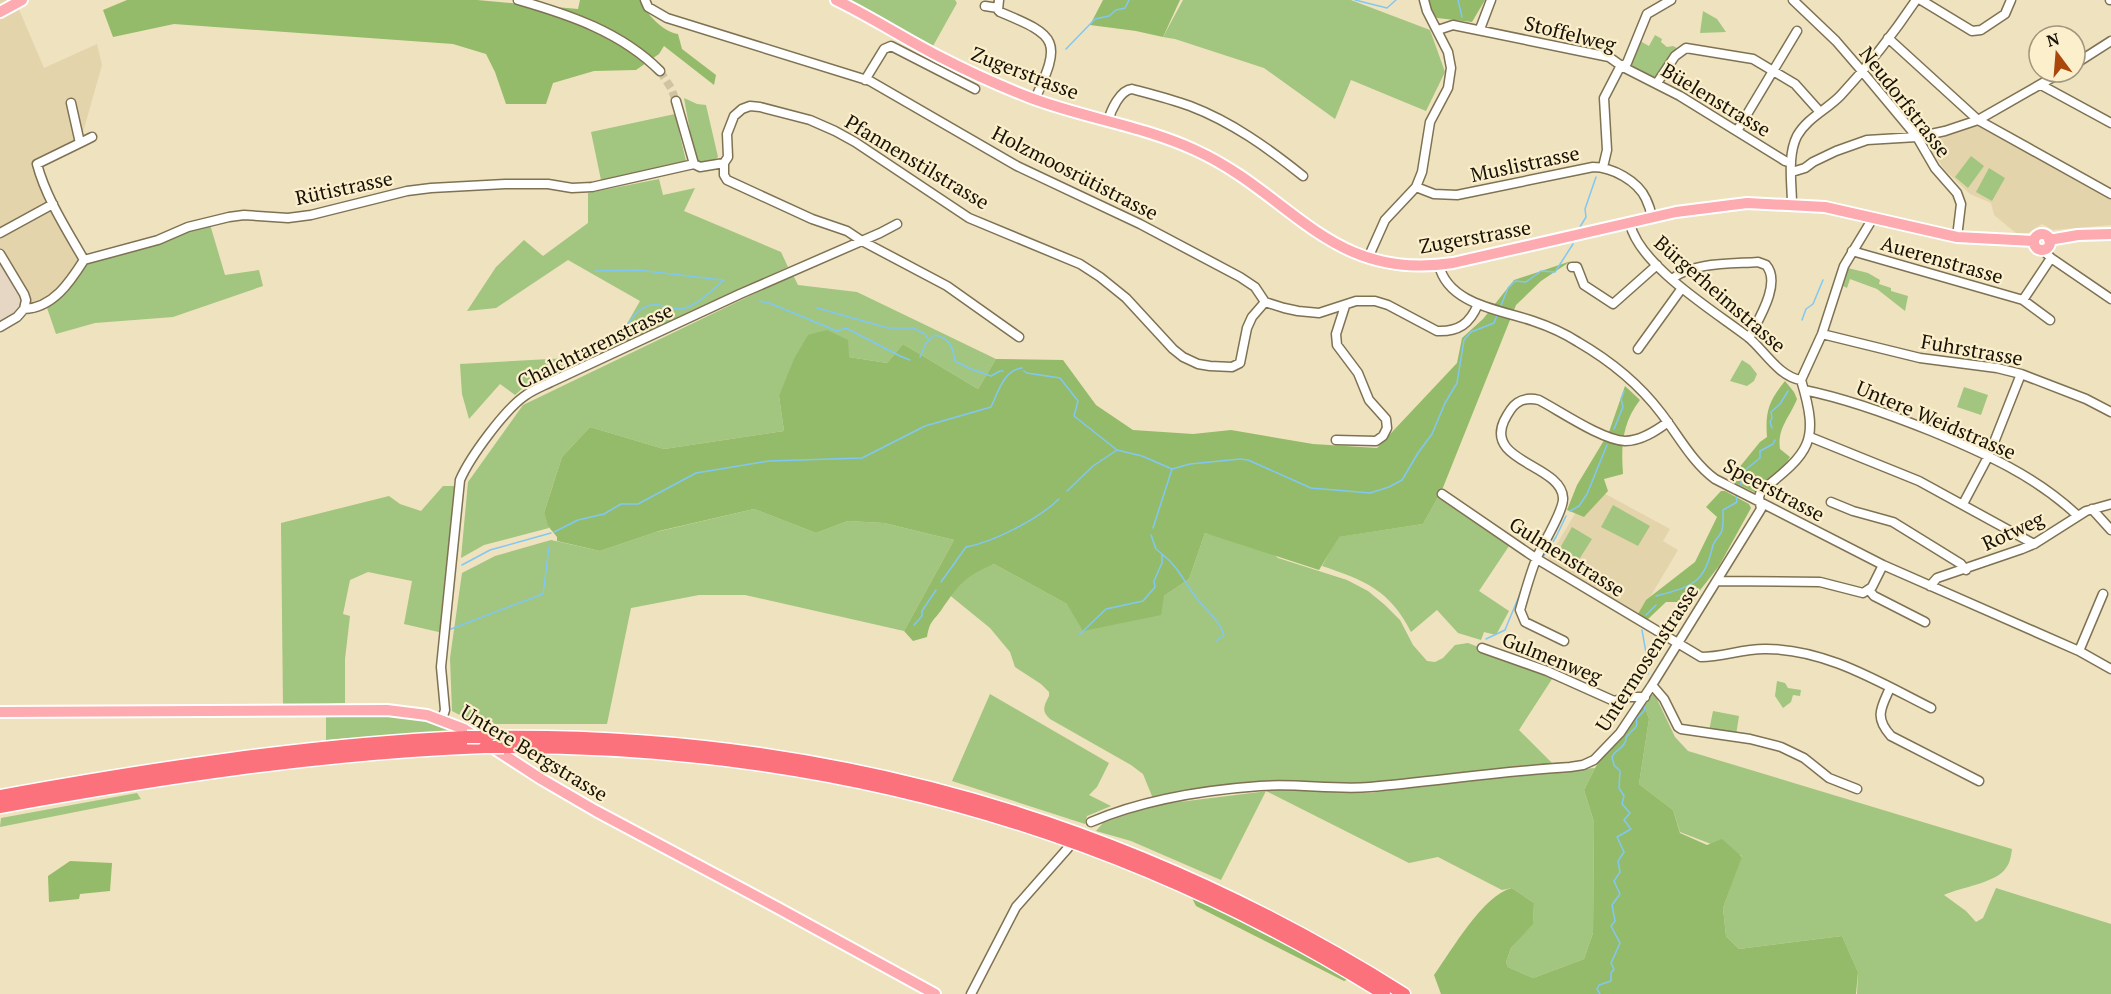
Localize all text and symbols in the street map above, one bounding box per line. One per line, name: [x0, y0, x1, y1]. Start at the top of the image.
street label: Stoffelweg: [1521, 9, 1619, 58]
north arrow: [2027, 24, 2087, 84]
text: N: [2044, 27, 2062, 52]
street label: Zugerstrasse: [968, 40, 1083, 105]
street label: Neudorfstrasse: [1853, 41, 1957, 163]
street label: Büelenstrasse: [1657, 56, 1776, 143]
street label: Pfannenstilstrasse: [840, 108, 994, 215]
street label: Holzmoosrütistrasse: [987, 119, 1163, 226]
street label: Muslistrasse: [1468, 139, 1582, 188]
street label: Rütistrasse: [293, 164, 395, 211]
street label: Zugerstrasse: [1417, 213, 1533, 260]
street label: Bürgerheimstrasse: [1649, 229, 1792, 358]
street label: Auerenstrasse: [1878, 229, 2006, 290]
street label: Chalchtarenstrasse: [512, 296, 677, 395]
street label: Fuhrstrasse: [1919, 327, 2025, 372]
street label: Untere Weidstrasse: [1852, 374, 2020, 465]
street label: Speerstrasse: [1719, 452, 1830, 528]
street label: Rotweg: [1977, 504, 2049, 557]
street label: Gulmenstrasse: [1504, 510, 1630, 603]
street label: Untermosenstrasse: [1589, 579, 1704, 737]
street label: Gulmenweg: [1498, 625, 1607, 690]
street label: Untere Bergstrasse: [456, 698, 613, 807]

